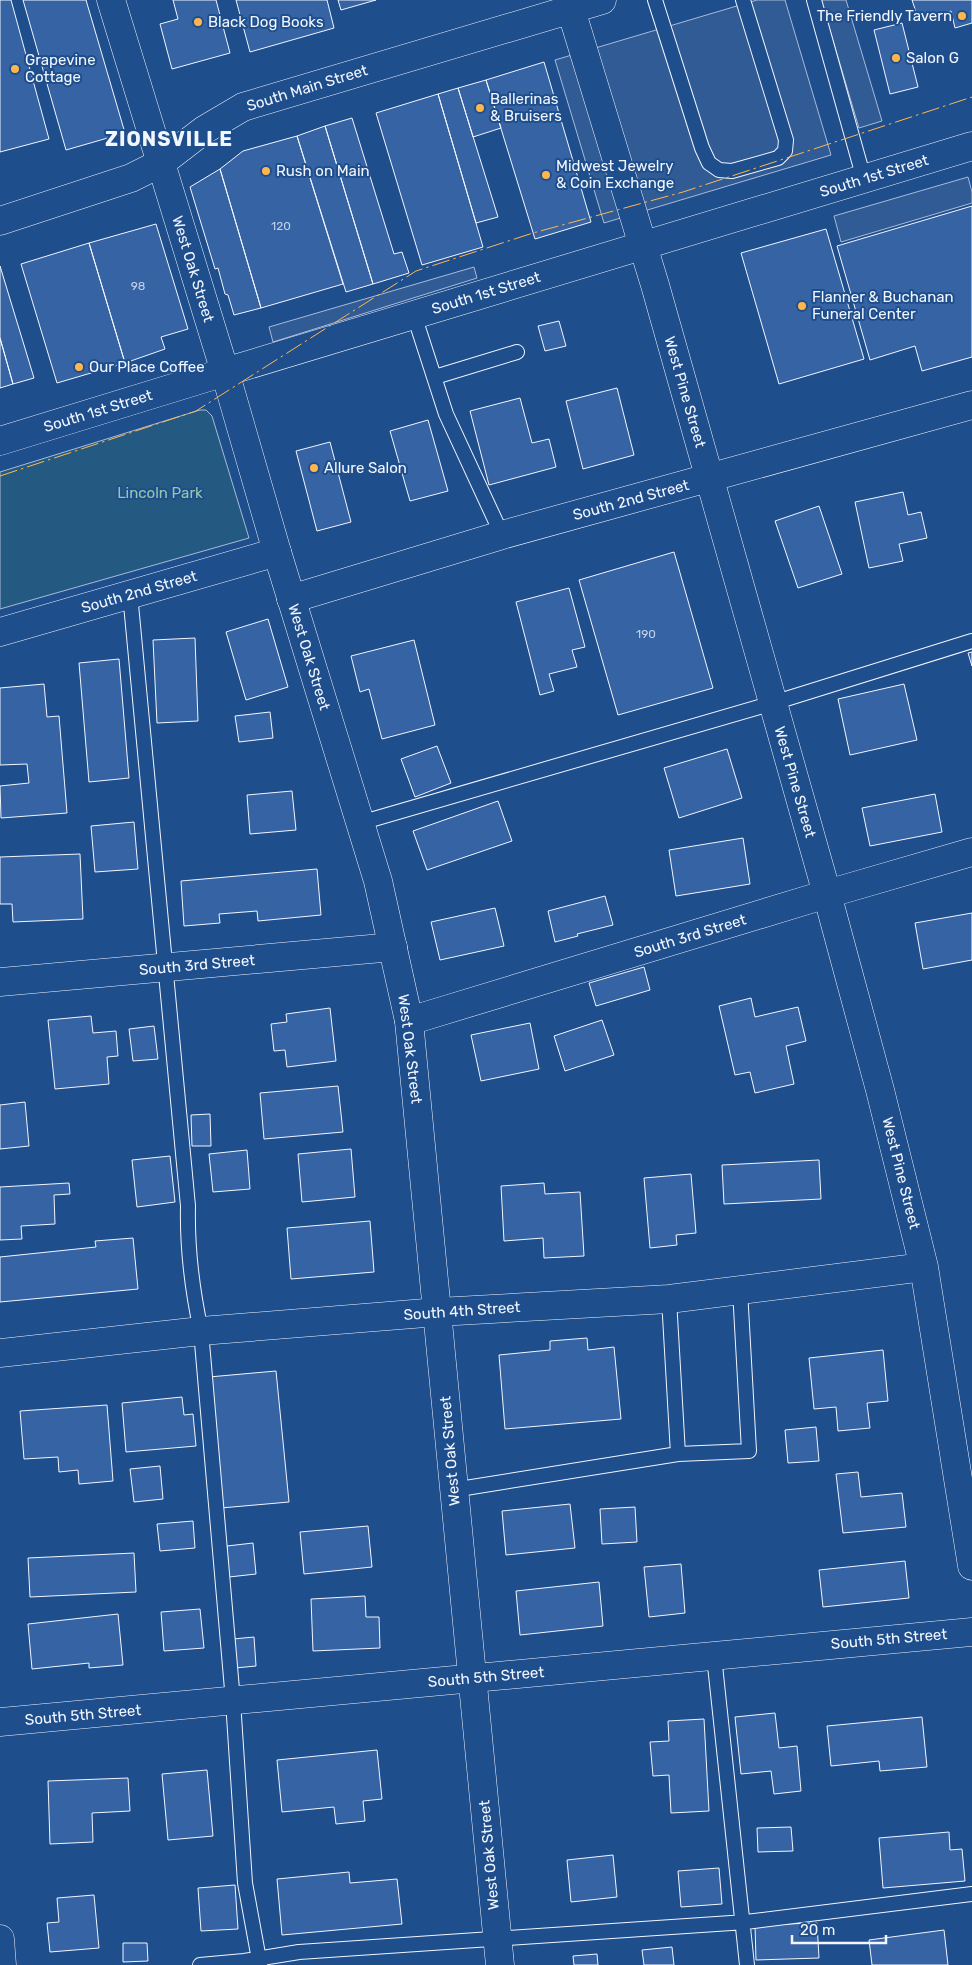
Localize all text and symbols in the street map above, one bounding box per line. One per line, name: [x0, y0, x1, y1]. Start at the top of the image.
place label: The Friendly Tavern: [817, 7, 952, 25]
marker: The Friendly Tavern: [956, 10, 968, 22]
place label: Black Dog Books: [208, 13, 324, 31]
marker: Black Dog Books: [192, 16, 204, 28]
place label: Salon G: [906, 49, 959, 67]
place label: Grapevine Cottage: [25, 51, 96, 86]
marker: Salon G: [890, 52, 902, 64]
street label: South Main Street: [244, 61, 370, 115]
marker: Grapevine Cottage: [9, 63, 21, 75]
place label: Ballerinas & Bruisers: [490, 90, 562, 125]
marker: Ballerinas & Bruisers: [474, 102, 486, 114]
district label: ZIONSVILLE: [105, 127, 233, 151]
street label: South 1st Street: [818, 151, 931, 201]
place label: Midwest Jewelry & Coin Exchange: [556, 157, 674, 192]
place label: Rush on Main: [276, 162, 370, 180]
marker: Rush on Main: [260, 165, 272, 177]
marker: Midwest Jewelry & Coin Exchange: [540, 169, 552, 181]
street label: West Oak Street: [168, 214, 218, 325]
house number: 120: [271, 219, 291, 233]
street label: South 1st Street: [430, 268, 543, 318]
house number: 98: [131, 279, 145, 293]
place label: Flanner & Buchanan Funeral Center: [812, 288, 954, 323]
marker: Flanner & Buchanan Funeral Center: [796, 300, 808, 312]
street label: West Pine Street: [660, 334, 710, 450]
place label: Our Place Coffee: [89, 358, 205, 376]
marker: Our Place Coffee: [73, 361, 85, 373]
street label: South 1st Street: [42, 386, 155, 436]
place label: Allure Salon: [324, 459, 407, 477]
marker: Allure Salon: [308, 462, 320, 474]
street label: South 2nd Street: [571, 476, 691, 524]
park label: Lincoln Park: [117, 484, 203, 502]
street label: South 2nd Street: [79, 567, 199, 617]
street label: West Oak Street: [284, 602, 334, 713]
house number: 190: [636, 627, 656, 641]
street label: West Pine Street: [770, 724, 820, 840]
street label: South 3rd Street: [632, 910, 748, 962]
street label: South 3rd Street: [138, 951, 256, 979]
street label: West Oak Street: [394, 993, 426, 1105]
street label: West Pine Street: [878, 1115, 924, 1231]
street label: South 4th Street: [403, 1298, 521, 1324]
street label: West Oak Street: [436, 1395, 464, 1507]
street label: South 5th Street: [830, 1625, 948, 1653]
street label: South 5th Street: [427, 1663, 545, 1691]
street label: South 5th Street: [24, 1701, 142, 1729]
street label: West Oak Street: [475, 1799, 503, 1911]
scale bar: [792, 1912, 886, 1944]
text: 20 m: [800, 1921, 835, 1939]

